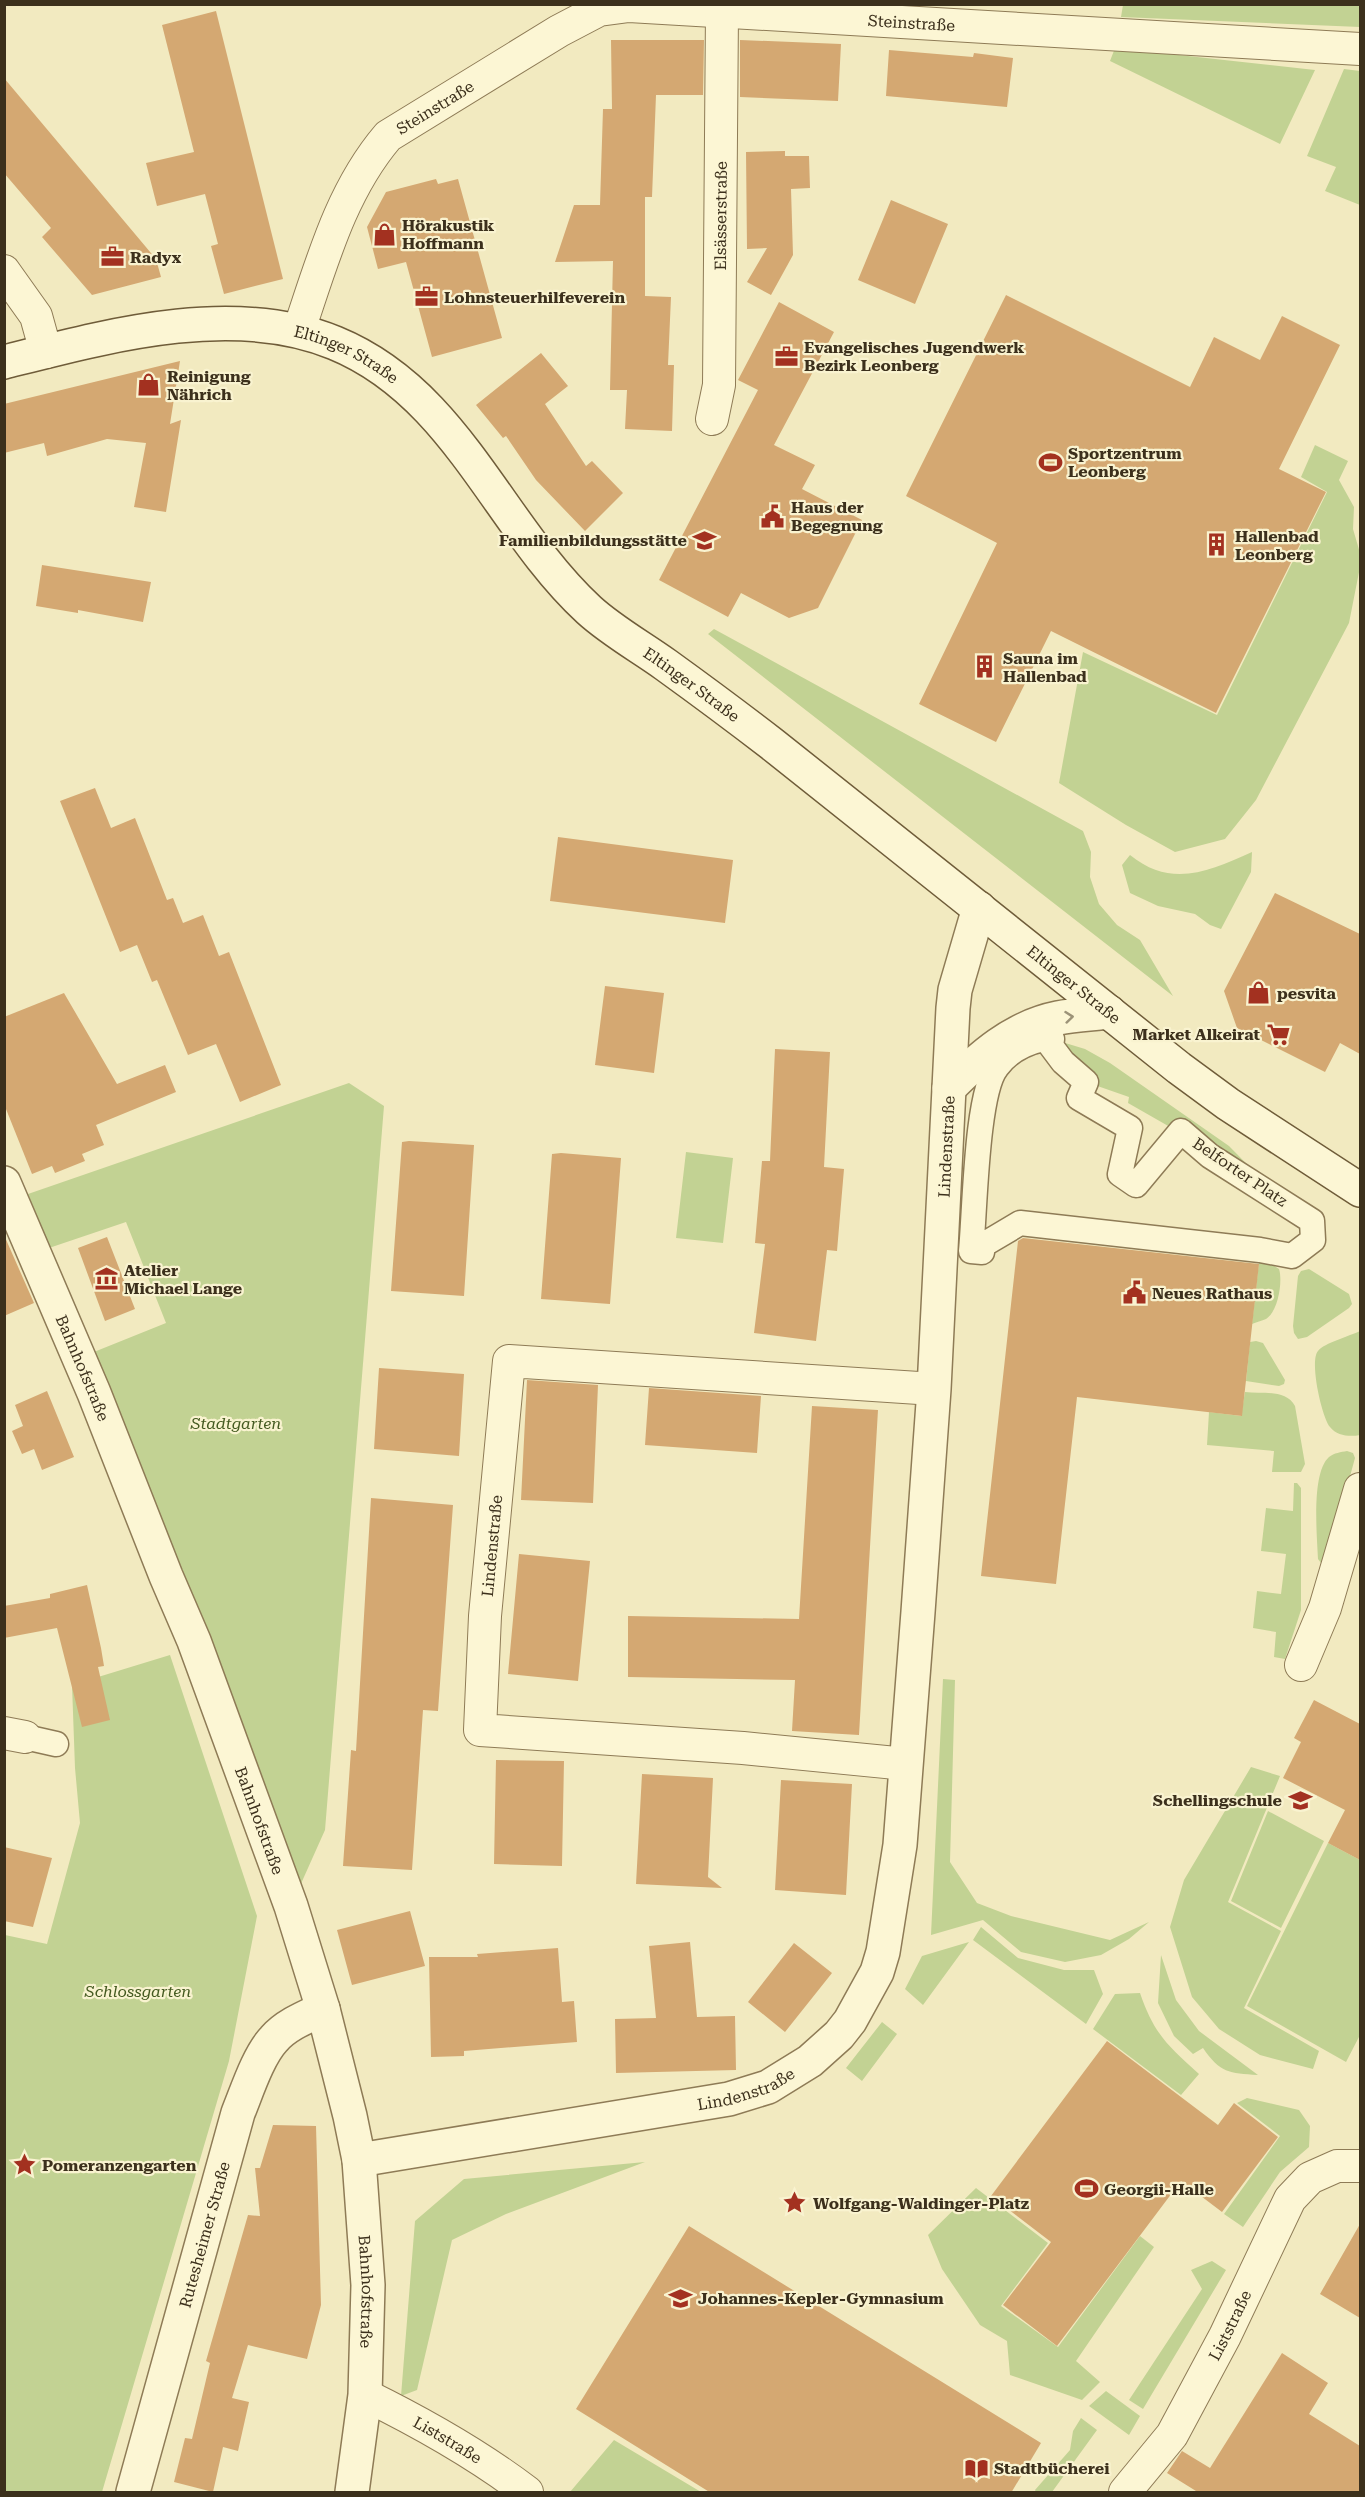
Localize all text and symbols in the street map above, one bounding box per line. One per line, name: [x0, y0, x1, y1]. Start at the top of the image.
street label: Steinstraße: [867, 11, 956, 35]
street label: Steinstraße: [393, 76, 477, 138]
street label: Elsässerstraße: [710, 161, 730, 270]
place label: Hörakustik Hoffmann: [402, 216, 494, 253]
shop icon: Hörakustik Hoffmann: [371, 221, 397, 247]
office icon: Radyx: [99, 244, 125, 270]
place label: Radyx: [130, 248, 182, 267]
office icon: Lohnsteuerhilfeverein: [413, 284, 439, 310]
place label: Lohnsteuerhilfeverein: [444, 288, 625, 307]
street label: Eltinger Straße: [292, 321, 403, 387]
place label: Evangelisches Jugendwerk Bezirk Leonberg: [804, 338, 1024, 375]
office icon: Evangelisches Jugendwerk Bezirk Leonberg: [773, 343, 799, 369]
place label: Reinigung Nährich: [167, 367, 251, 404]
shop icon: Reinigung Nährich: [136, 372, 162, 398]
place label: Sportzentrum Leonberg: [1068, 444, 1182, 481]
sports icon: Sportzentrum Leonberg: [1037, 449, 1063, 475]
place label: Haus der Begegnung: [791, 498, 883, 535]
public building icon: Haus der Begegnung: [760, 503, 786, 529]
school or university icon: Familienbildungsstätte: [692, 527, 718, 553]
place label: Hallenbad Leonberg: [1235, 527, 1319, 564]
place label: Familienbildungsstätte: [499, 531, 687, 550]
building icon: Hallenbad Leonberg: [1204, 532, 1230, 558]
street label: Eltinger Straße: [640, 643, 744, 726]
place label: Sauna im Hallenbad: [1003, 649, 1087, 686]
building icon: Sauna im Hallenbad: [972, 654, 998, 680]
street label: Eltinger Straße: [1023, 941, 1125, 1028]
shop icon: pesvita: [1246, 980, 1272, 1006]
place label: pesvita: [1277, 984, 1337, 1003]
one-way arrow: [1064, 1011, 1073, 1024]
supermarket icon: Market Alkeirat: [1265, 1021, 1291, 1047]
place label: Market Alkeirat: [1133, 1025, 1260, 1044]
street label: Lindenstraße: [934, 1095, 958, 1198]
street label: Belforter Platz: [1189, 1133, 1291, 1211]
place label: Atelier Michael Lange: [124, 1261, 242, 1298]
museum icon: Atelier Michael Lange: [93, 1266, 119, 1292]
public building icon: Neues Rathaus: [1121, 1280, 1147, 1306]
place label: Neues Rathaus: [1152, 1284, 1272, 1303]
street label: Bahnhofstraße: [52, 1312, 114, 1424]
park label: Stadtgarten: [190, 1414, 281, 1433]
street label: Lindenstraße: [477, 1494, 506, 1598]
street label: Bahnhofstraße: [231, 1764, 288, 1877]
school or university icon: Schellingschule: [1287, 1787, 1313, 1813]
place label: Schellingschule: [1153, 1791, 1282, 1810]
park label: Schlossgarten: [84, 1982, 191, 2001]
street label: Lindenstraße: [696, 2063, 798, 2114]
place icon: Pomeranzengarten: [11, 2152, 37, 2178]
place label: Pomeranzengarten: [42, 2156, 197, 2175]
street label: Rutesheimer Straße: [175, 2159, 234, 2310]
sports icon: Georgii-Halle: [1073, 2176, 1099, 2202]
place label: Georgii-Halle: [1104, 2180, 1214, 2199]
place icon: Wolfgang-Waldinger-Platz: [782, 2190, 808, 2216]
place label: Wolfgang-Waldinger-Platz: [813, 2194, 1029, 2213]
street label: Bahnhofstraße: [355, 2234, 377, 2349]
school or university icon: Johannes-Kepler-Gymnasium: [667, 2285, 693, 2311]
street label: Liststraße: [1204, 2287, 1255, 2364]
place label: Johannes-Kepler-Gymnasium: [698, 2289, 944, 2308]
street label: Liststraße: [410, 2412, 486, 2467]
library icon: Stadtbücherei: [963, 2455, 989, 2481]
place label: Stadtbücherei: [994, 2459, 1110, 2478]

